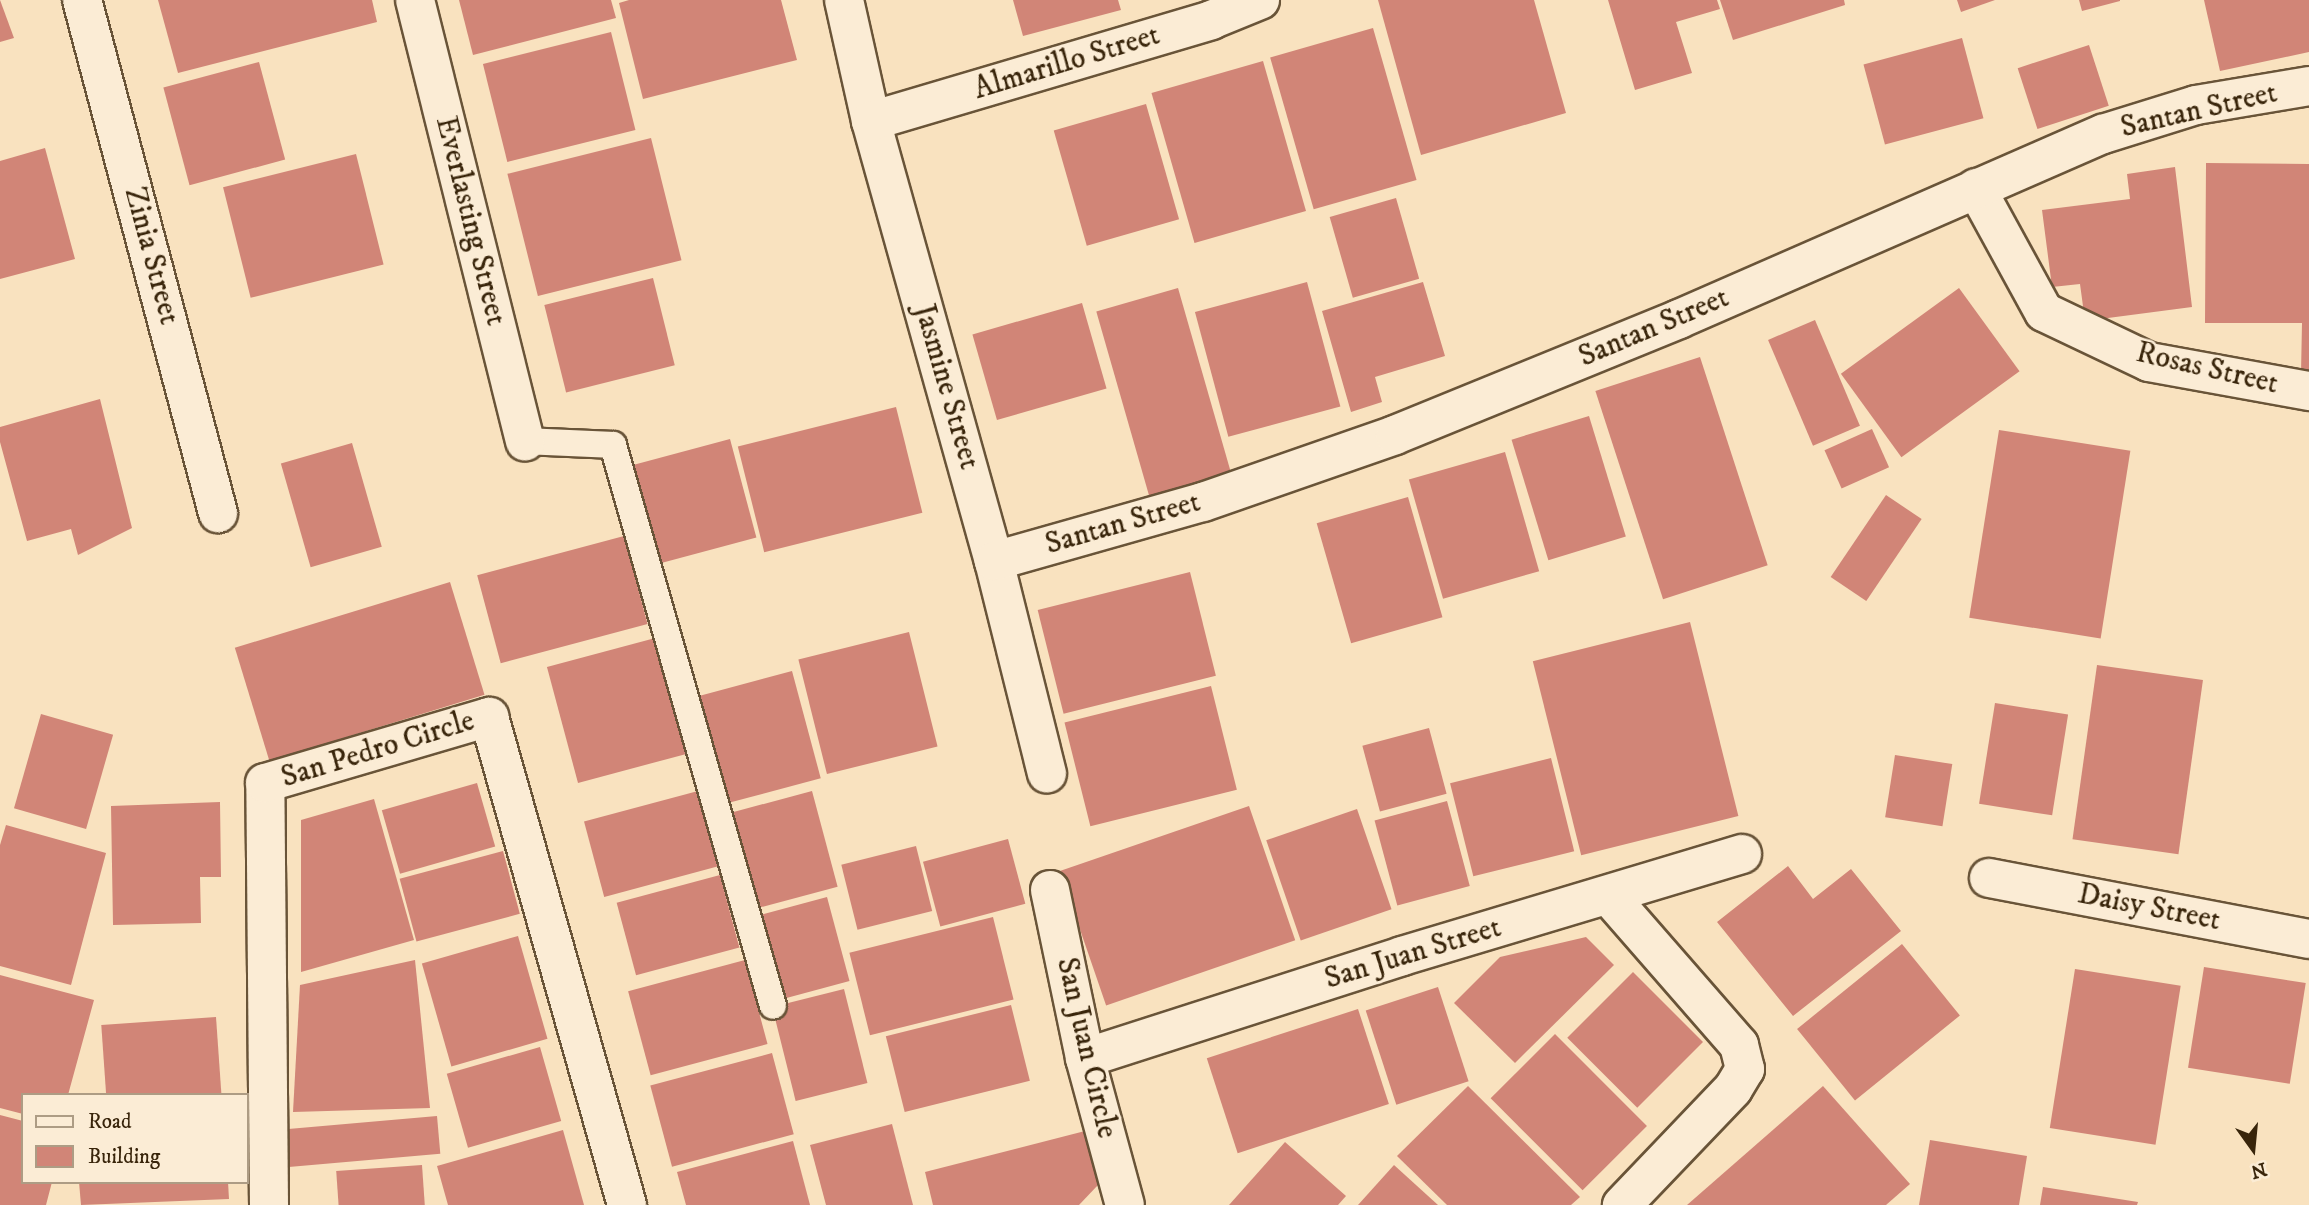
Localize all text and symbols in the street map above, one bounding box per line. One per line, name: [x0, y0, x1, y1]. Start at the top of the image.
street label: Almarillo Street: [970, 18, 1164, 108]
street label: Santan Street: [2117, 76, 2281, 146]
street label: Everlasting Street: [427, 113, 513, 329]
street label: Zinia Street: [115, 183, 187, 329]
street label: Santan Street: [1574, 280, 1734, 376]
street label: Jasmine Street: [905, 300, 987, 474]
street label: Rosas Street: [2133, 335, 2281, 403]
street label: Santan Street: [1041, 485, 1205, 563]
street label: San Pedro Circle: [277, 704, 479, 796]
street label: Daisy Street: [2075, 877, 2223, 939]
street label: San Juan Street: [1321, 910, 1505, 998]
street label: San Juan Circle: [1048, 954, 1124, 1142]
legend: [21, 1093, 248, 1184]
text: Road: [88, 1109, 132, 1135]
north arrow: [2218, 1114, 2288, 1184]
text: Building: [88, 1144, 160, 1170]
text: N: [2248, 1157, 2269, 1183]

